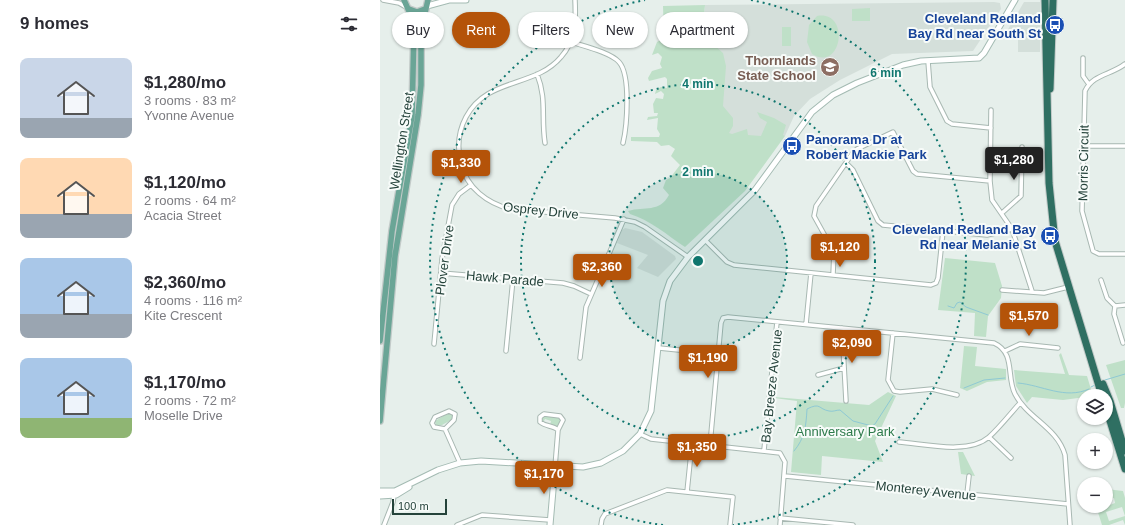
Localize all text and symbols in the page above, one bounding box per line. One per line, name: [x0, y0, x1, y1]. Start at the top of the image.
place label: Cleveland Redland Bay Rd near South St: [908, 11, 1042, 41]
chip: Buy: [392, 12, 444, 48]
chip: Rent: [452, 12, 510, 48]
chip: Filters: [518, 12, 584, 48]
chip: New: [592, 12, 648, 48]
chip: Apartment: [656, 12, 748, 48]
icon: filters: [338, 13, 360, 35]
text: 9 homes: [20, 14, 89, 33]
bus stop icon: Cleveland Redland Bay Rd near South St: [1044, 14, 1066, 36]
place label: Thornlands State School: [737, 53, 816, 83]
school or university icon: Thornlands State School: [819, 56, 841, 78]
text: 6 min: [870, 66, 902, 80]
text: $1,280/mo: [144, 73, 226, 92]
icon: home: [52, 74, 100, 122]
text: 4 min: [682, 77, 714, 91]
street label: Wellington Street: [386, 91, 417, 191]
text: 3 rooms · 83 m²: [144, 93, 236, 108]
text: Yvonne Avenue: [144, 108, 234, 123]
street label: Morris Circuit: [1075, 124, 1092, 201]
place label: Panorama Dr at Robert Mackie Park: [806, 132, 927, 162]
bus stop icon: Panorama Dr at Robert Mackie Park: [781, 135, 803, 157]
pin: $1,280: [981, 147, 1047, 181]
pin: $1,330: [428, 150, 494, 184]
text: $1,280: [994, 152, 1034, 167]
text: $1,330: [441, 155, 481, 170]
text: 2 min: [682, 165, 714, 179]
text: $1,120/mo: [144, 173, 226, 192]
icon: home: [52, 174, 100, 222]
text: 2 rooms · 64 m²: [144, 193, 236, 208]
street label: Osprey Drive: [502, 199, 579, 222]
text: Acacia Street: [144, 208, 221, 223]
place label: Cleveland Redland Bay Rd near Melanie St: [892, 222, 1037, 252]
street label: Plover Drive: [432, 224, 457, 296]
bus stop icon: Cleveland Redland Bay Rd near Melanie St: [1039, 225, 1061, 247]
pin: $1,120: [807, 234, 873, 268]
text: $1,120: [820, 239, 860, 254]
pin: $2,360: [569, 254, 635, 288]
centre of rings: [691, 254, 705, 268]
text: $2,360: [582, 259, 622, 274]
street label: Hawk Parade: [465, 268, 544, 289]
text: $2,360/mo: [144, 273, 226, 292]
icon: home: [52, 274, 100, 322]
text: 4 rooms · 116 m²: [144, 293, 242, 308]
pin: $1,570: [996, 303, 1062, 337]
text: Kite Crescent: [144, 308, 222, 323]
text: $1,570: [1009, 308, 1049, 323]
street label: Bay Breeze Avenue: [758, 329, 785, 444]
pin: $2,090: [819, 330, 885, 364]
text: $2,090: [832, 335, 872, 350]
pin: $1,190: [675, 345, 741, 379]
text: $1,190: [688, 350, 728, 365]
text: $1,170/mo: [144, 373, 226, 392]
icon: home: [52, 374, 100, 422]
map controls: [1077, 389, 1113, 513]
button: layers: [1077, 389, 1113, 425]
text: 2 rooms · 72 m²: [144, 393, 236, 408]
text: Moselle Drive: [144, 408, 223, 423]
park label: Anniversary Park: [796, 424, 895, 439]
button: +: [1077, 433, 1113, 469]
pin: $1,350: [664, 434, 730, 468]
text: $1,350: [677, 439, 717, 454]
pin: $1,170: [511, 461, 577, 495]
text: $1,170: [524, 466, 564, 481]
button: −: [1077, 477, 1113, 513]
street label: Monterey Avenue: [875, 478, 977, 503]
scale bar: [392, 497, 447, 516]
text: 100 m: [398, 500, 429, 512]

